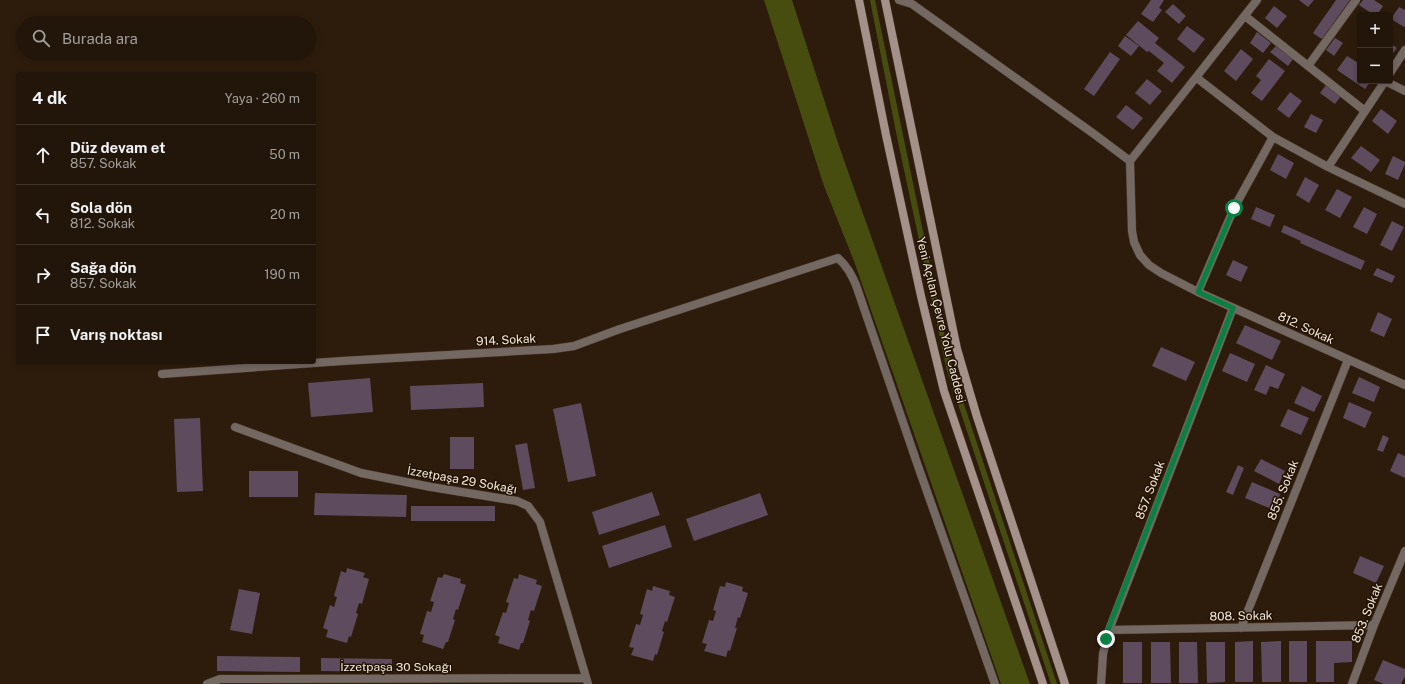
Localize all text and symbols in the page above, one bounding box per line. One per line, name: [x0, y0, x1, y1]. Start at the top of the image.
map controls: [1357, 12, 1393, 84]
button: +: [1357, 12, 1393, 48]
search box: [16, 16, 316, 60]
icon: search: [30, 27, 52, 49]
text: Burada ara: [62, 30, 138, 47]
button: −: [1357, 48, 1393, 84]
text: 4 dk: [32, 88, 67, 108]
text: Yaya · 260 m: [225, 91, 300, 106]
text: Düz devam et: [70, 139, 165, 156]
icon: ahead: [32, 144, 54, 166]
text: 50 m: [269, 147, 300, 162]
text: 857. Sokak: [70, 156, 137, 171]
text: Sola dön: [70, 199, 132, 216]
route start: [1225, 199, 1243, 217]
icon: left: [32, 204, 54, 226]
text: 20 m: [270, 207, 300, 222]
text: 812. Sokak: [70, 216, 135, 231]
street label: Yeni Açılan Çevre Yolu Caddesi: [914, 235, 968, 405]
text: Sağa dön: [70, 259, 136, 276]
icon: right: [32, 264, 54, 286]
text: 190 m: [264, 267, 300, 282]
text: 857. Sokak: [70, 276, 137, 291]
street label: 812. Sokak: [1276, 309, 1336, 347]
icon: arrive: [32, 324, 54, 346]
text: Varış noktası: [70, 326, 162, 343]
street label: 914. Sokak: [476, 331, 537, 349]
street label: 855. Sokak: [1265, 458, 1301, 522]
street label: 857. Sokak: [1132, 459, 1168, 521]
street label: İzzetpaşa 29 Sokağı: [406, 463, 518, 497]
street label: 853. Sokak: [1349, 581, 1385, 645]
street label: 808. Sokak: [1209, 608, 1273, 624]
route end: [1097, 630, 1115, 648]
street label: İzzetpaşa 30 Sokağı: [340, 660, 452, 674]

